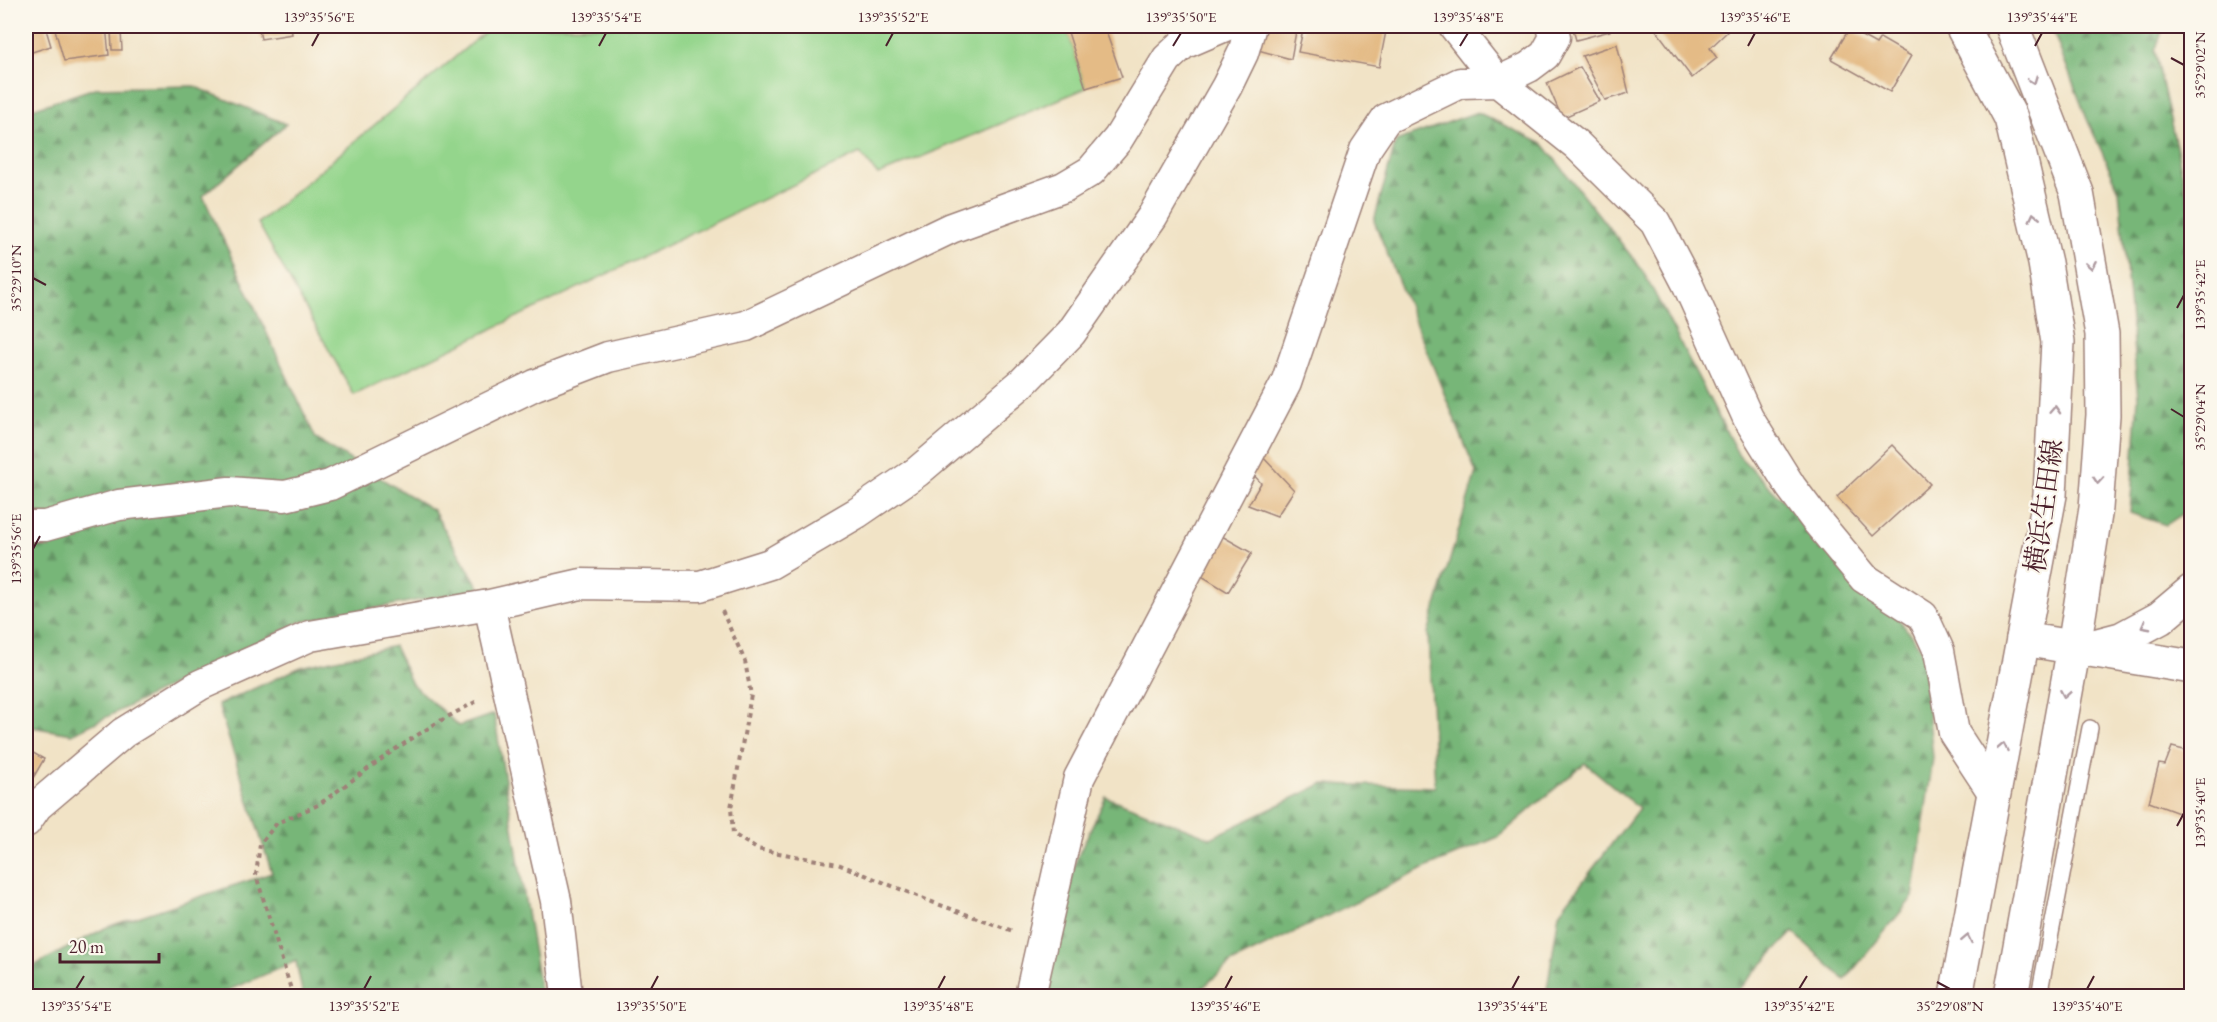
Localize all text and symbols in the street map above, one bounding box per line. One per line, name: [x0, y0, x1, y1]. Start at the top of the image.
text: 139°35'56"E: [283, 7, 355, 26]
text: 139°35'54"E: [570, 7, 642, 26]
text: 139°35'52"E: [857, 7, 929, 26]
text: 139°35'50"E: [1145, 7, 1217, 26]
text: 139°35'48"E: [1432, 7, 1504, 26]
text: 139°35'46"E: [1719, 7, 1791, 26]
text: 139°35'44"E: [2006, 7, 2078, 26]
text: 35°29'02"N: [2190, 31, 2209, 99]
one-way arrow: [2026, 74, 2038, 85]
one-way arrow: [2028, 212, 2041, 222]
text: 35°29'10"N: [6, 244, 25, 312]
text: 139°35'42"E: [2190, 259, 2209, 331]
one-way arrow: [2084, 260, 2097, 270]
text: 35°29'04"N: [2190, 383, 2209, 451]
one-way arrow: [2049, 405, 2061, 414]
street label: 横浜生田線: [2017, 437, 2070, 575]
one-way arrow: [2092, 476, 2105, 485]
text: 139°35'56"E: [6, 513, 25, 585]
one-way arrow: [2140, 619, 2151, 630]
one-way arrow: [2059, 688, 2072, 698]
one-way arrow: [1996, 743, 2009, 753]
text: 139°35'40"E: [2190, 777, 2209, 849]
scale bar: [60, 926, 159, 964]
one-way arrow: [1960, 934, 1973, 944]
text: 20 m: [69, 935, 104, 958]
text: 139°35'54"E: [40, 996, 112, 1015]
text: 139°35'52"E: [328, 996, 400, 1015]
text: 139°35'50"E: [615, 996, 687, 1015]
text: 139°35'48"E: [902, 996, 974, 1015]
text: 139°35'46"E: [1189, 996, 1261, 1015]
text: 139°35'44"E: [1476, 996, 1548, 1015]
text: 139°35'42"E: [1763, 996, 1835, 1015]
text: 35°29'08"N: [1916, 996, 1984, 1015]
text: 139°35'40"E: [2051, 996, 2123, 1015]

